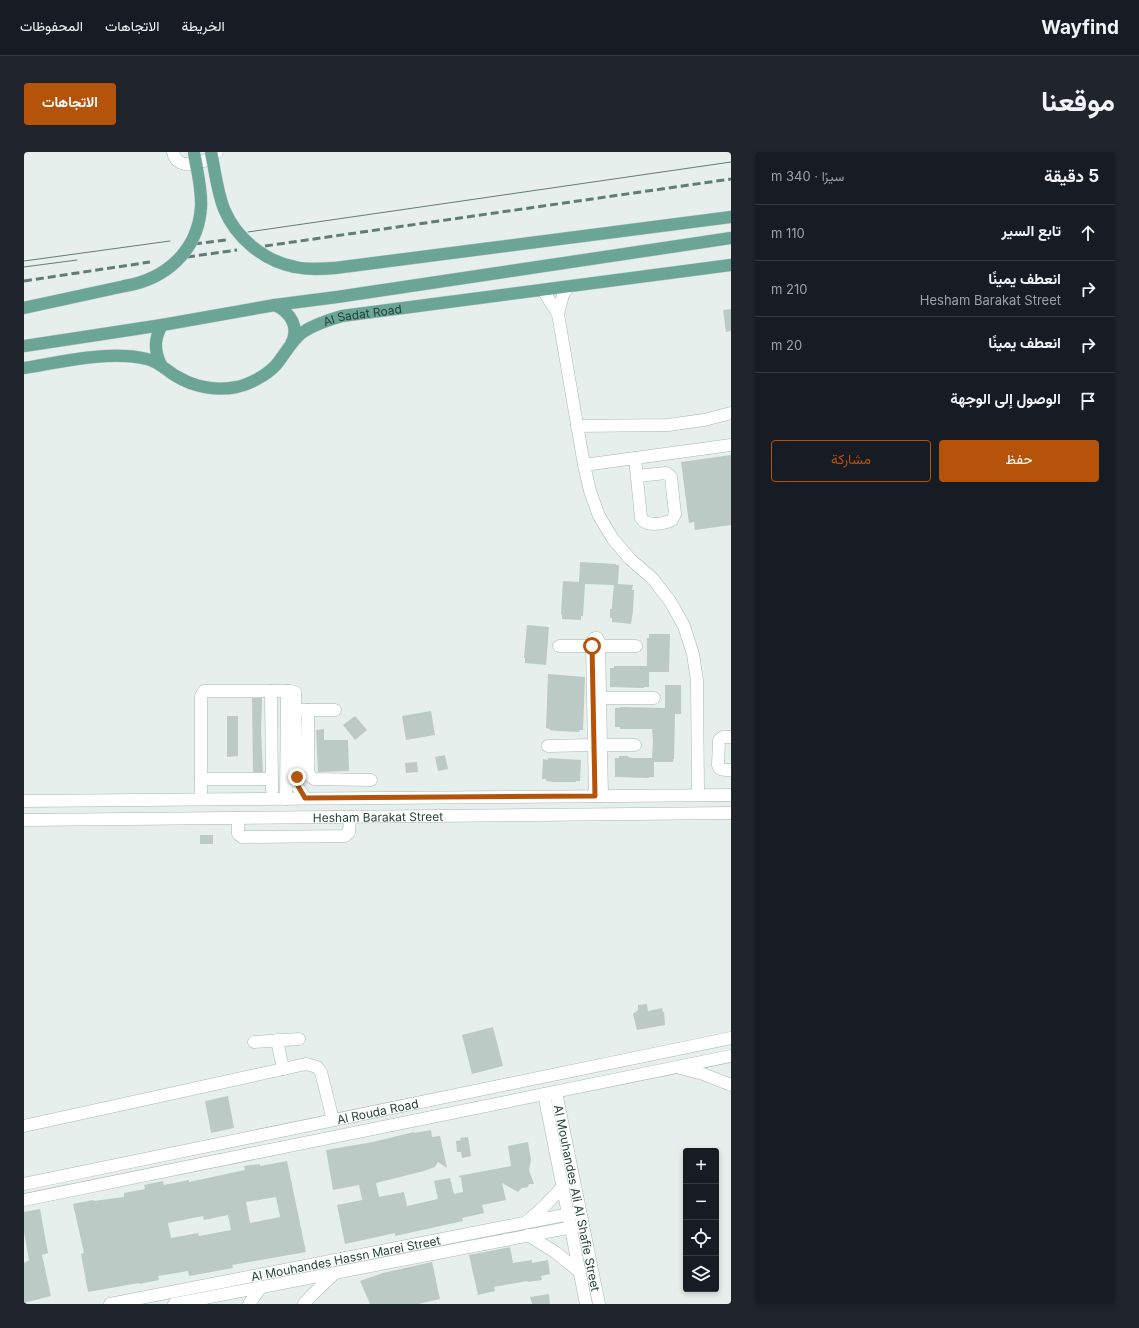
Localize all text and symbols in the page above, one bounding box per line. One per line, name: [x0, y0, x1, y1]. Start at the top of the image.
text: Wayfind: [1041, 16, 1119, 39]
text: المحفوظات: [20, 17, 83, 34]
text: الاتجاهات: [105, 17, 159, 34]
text: الخريطة: [181, 17, 225, 34]
button: الاتجاهات: [24, 83, 116, 125]
text: موقعنا: [1041, 84, 1115, 118]
text: 5 دقيقة: [1044, 166, 1099, 186]
text: سيرًا · 340 m: [771, 168, 844, 184]
text: تابع السير: [1002, 221, 1061, 240]
icon: ahead: [1077, 222, 1099, 244]
text: 110 m: [771, 225, 805, 241]
text: انعطف يمينًا: [988, 269, 1061, 288]
icon: right: [1077, 278, 1099, 300]
text: 210 m: [771, 281, 807, 297]
text: Hesham Barakat Street: [920, 292, 1061, 308]
street label: Al Sadat Road: [321, 301, 403, 329]
text: انعطف يمينًا: [988, 333, 1061, 352]
icon: right: [1077, 334, 1099, 356]
text: 20 m: [771, 337, 802, 353]
text: الوصول إلى الوجهة: [950, 389, 1061, 408]
icon: arrive: [1077, 390, 1099, 412]
button: مشاركة: [771, 440, 931, 482]
button: حفظ: [939, 440, 1099, 482]
route start: [583, 637, 601, 655]
route end: [288, 768, 306, 786]
street label: Hesham Barakat Street: [313, 808, 443, 825]
street label: Al Rouda Road: [335, 1095, 420, 1127]
street label: Al Mouhandes Ali Al Shafie Street: [551, 1103, 604, 1292]
map controls: [683, 1148, 719, 1292]
button: +: [683, 1148, 719, 1184]
button: −: [683, 1184, 719, 1220]
button: locate: [683, 1220, 719, 1256]
street label: Al Mouhandes Hassn Marei Street: [250, 1232, 442, 1284]
button: layers: [683, 1256, 719, 1292]

